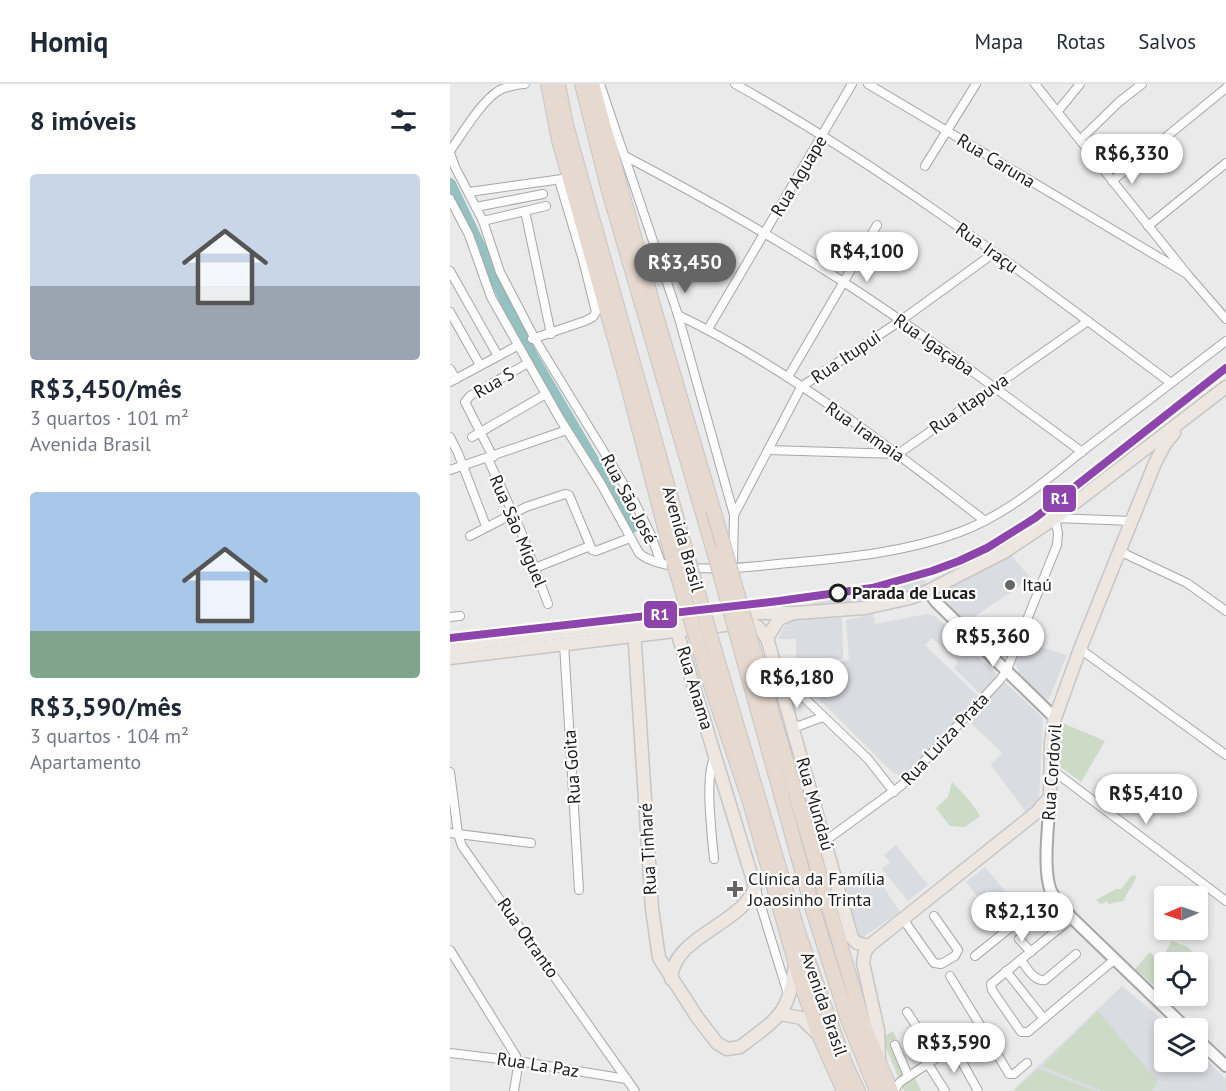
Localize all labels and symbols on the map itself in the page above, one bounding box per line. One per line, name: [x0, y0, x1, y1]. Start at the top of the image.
street label: Rua Caruna: [953, 128, 1040, 193]
street label: Rua Aguape: [765, 131, 832, 221]
pin: R$6,330: [1077, 134, 1187, 185]
street label: Rua Iraçu: [951, 217, 1023, 278]
pin: R$4,100: [812, 232, 922, 283]
pin: R$3,450: [630, 243, 740, 294]
street label: Rua Igaçaba: [889, 308, 979, 381]
street label: Rua Itupui: [806, 325, 885, 388]
street label: Rua S: [469, 362, 518, 403]
street label: Rua Itapuva: [925, 368, 1013, 439]
street label: Rua Iramaia: [821, 396, 909, 467]
street label: Rua São José: [596, 450, 663, 548]
street label: Rua São Miguel: [484, 471, 553, 591]
street label: Avenida Brasil: [657, 483, 710, 595]
line badge: R1: [1042, 484, 1077, 513]
text: R1: [1051, 488, 1069, 508]
place label: Itaú: [1022, 573, 1052, 596]
marker: Itaú: [1003, 578, 1017, 592]
place label: Parada de Lucas: [852, 581, 976, 604]
marker: Parada de Lucas: [829, 584, 847, 602]
line badge: R1: [643, 600, 678, 629]
text: R1: [651, 604, 669, 624]
pin: R$5,360: [938, 617, 1048, 668]
street label: Rua Anama: [672, 643, 719, 732]
pin: R$6,180: [742, 658, 852, 709]
street label: Rua Luiza Prata: [896, 687, 994, 790]
street label: Rua Cordovil: [1037, 722, 1066, 821]
street label: Rua Goita: [557, 729, 586, 805]
street label: Rua Mundaú: [791, 755, 840, 853]
pin: R$5,410: [1091, 774, 1201, 825]
street label: Rua Tinharé: [634, 802, 661, 896]
place label: Clínica da Família Joaosinho Trinta: [747, 867, 885, 911]
marker: Clínica da Família Joaosinho Trinta: [726, 880, 744, 898]
north arrow: [1154, 886, 1208, 940]
pin: R$2,130: [967, 892, 1077, 943]
street label: Rua Otranto: [492, 893, 564, 982]
street label: Avenida Brasil: [796, 949, 853, 1060]
pin: R$3,590: [899, 1023, 1009, 1074]
street label: Rua La Paz: [495, 1047, 581, 1082]

